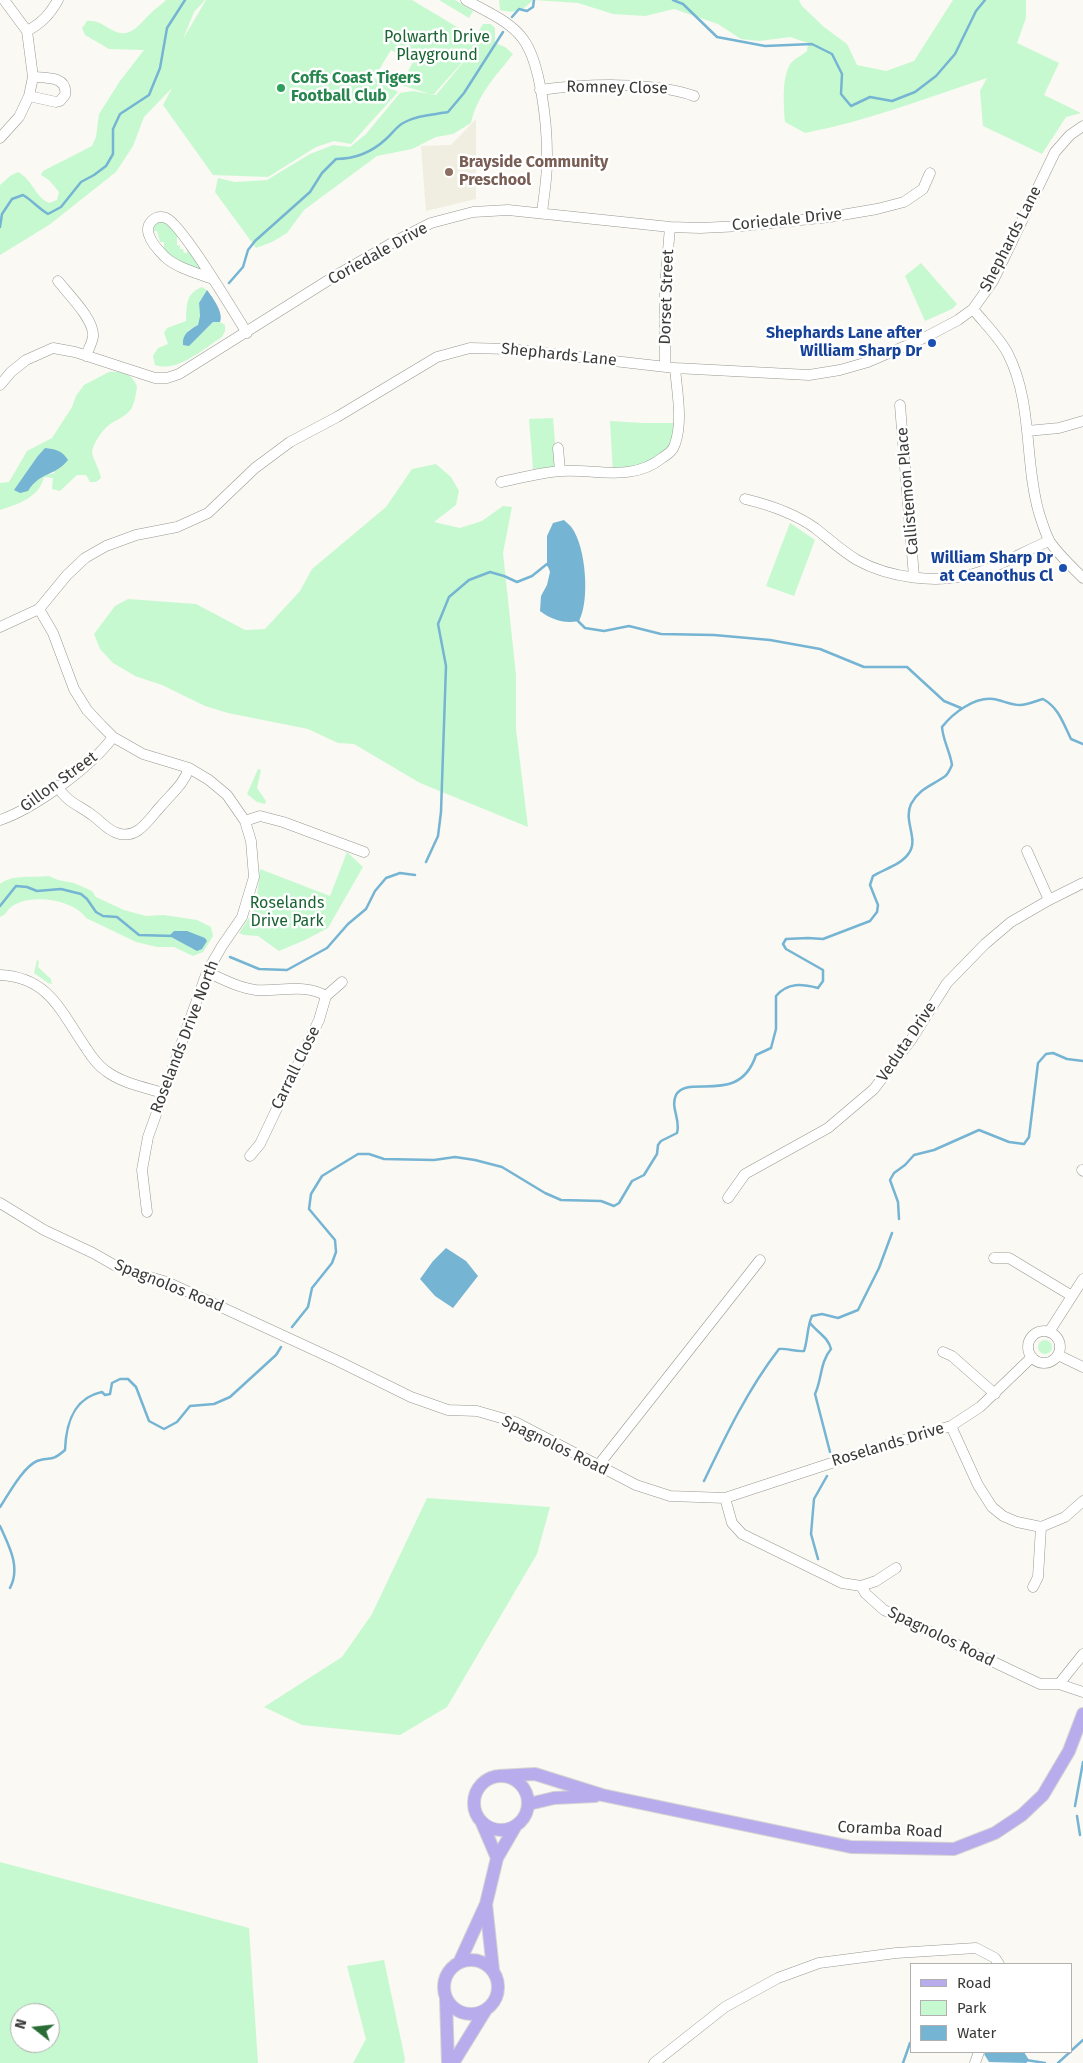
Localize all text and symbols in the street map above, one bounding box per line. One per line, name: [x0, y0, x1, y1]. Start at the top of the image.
park label: Polwarth Drive Playground: [384, 28, 490, 66]
place label: Coffs Coast Tigers Football Club: [291, 69, 421, 107]
street label: Romney Close: [566, 78, 668, 98]
marker: Coffs Coast Tigers Football Club: [275, 82, 287, 94]
place label: Brayside Community Preschool: [459, 153, 608, 191]
marker: Brayside Community Preschool: [443, 166, 455, 178]
street label: Shephards Lane: [976, 183, 1046, 295]
street label: Coriedale Drive: [731, 205, 843, 235]
street label: Coriedale Drive: [325, 219, 431, 289]
street label: Dorset Street: [656, 249, 678, 345]
place label: Shephards Lane after William Sharp Dr: [766, 324, 922, 362]
marker: Shephards Lane after William Sharp Dr: [926, 337, 938, 349]
street label: Shephards Lane: [500, 339, 618, 371]
street label: Callistemon Place: [893, 426, 923, 556]
place label: William Sharp Dr at Ceanothus Cl: [931, 549, 1053, 587]
marker: William Sharp Dr at Ceanothus Cl: [1057, 562, 1069, 574]
street label: Gillon Street: [17, 748, 101, 816]
park label: Roselands Drive Park: [250, 894, 324, 932]
street label: Roselands Drive North: [147, 958, 223, 1116]
street label: Veduta Drive: [873, 998, 941, 1086]
street label: Carrall Close: [268, 1023, 324, 1113]
street label: Spagnolos Road: [112, 1255, 226, 1317]
street label: Spagnolos Road: [499, 1412, 611, 1480]
street label: Roselands Drive: [830, 1419, 946, 1471]
street label: Spagnolos Road: [885, 1603, 997, 1671]
street label: Coramba Road: [837, 1818, 943, 1842]
legend: [910, 1963, 1073, 2053]
text: Road: [957, 1974, 992, 1992]
text: Park: [957, 1999, 987, 2017]
north arrow: [10, 2003, 60, 2053]
text: N: [12, 2017, 31, 2031]
text: Water: [957, 2024, 996, 2042]

